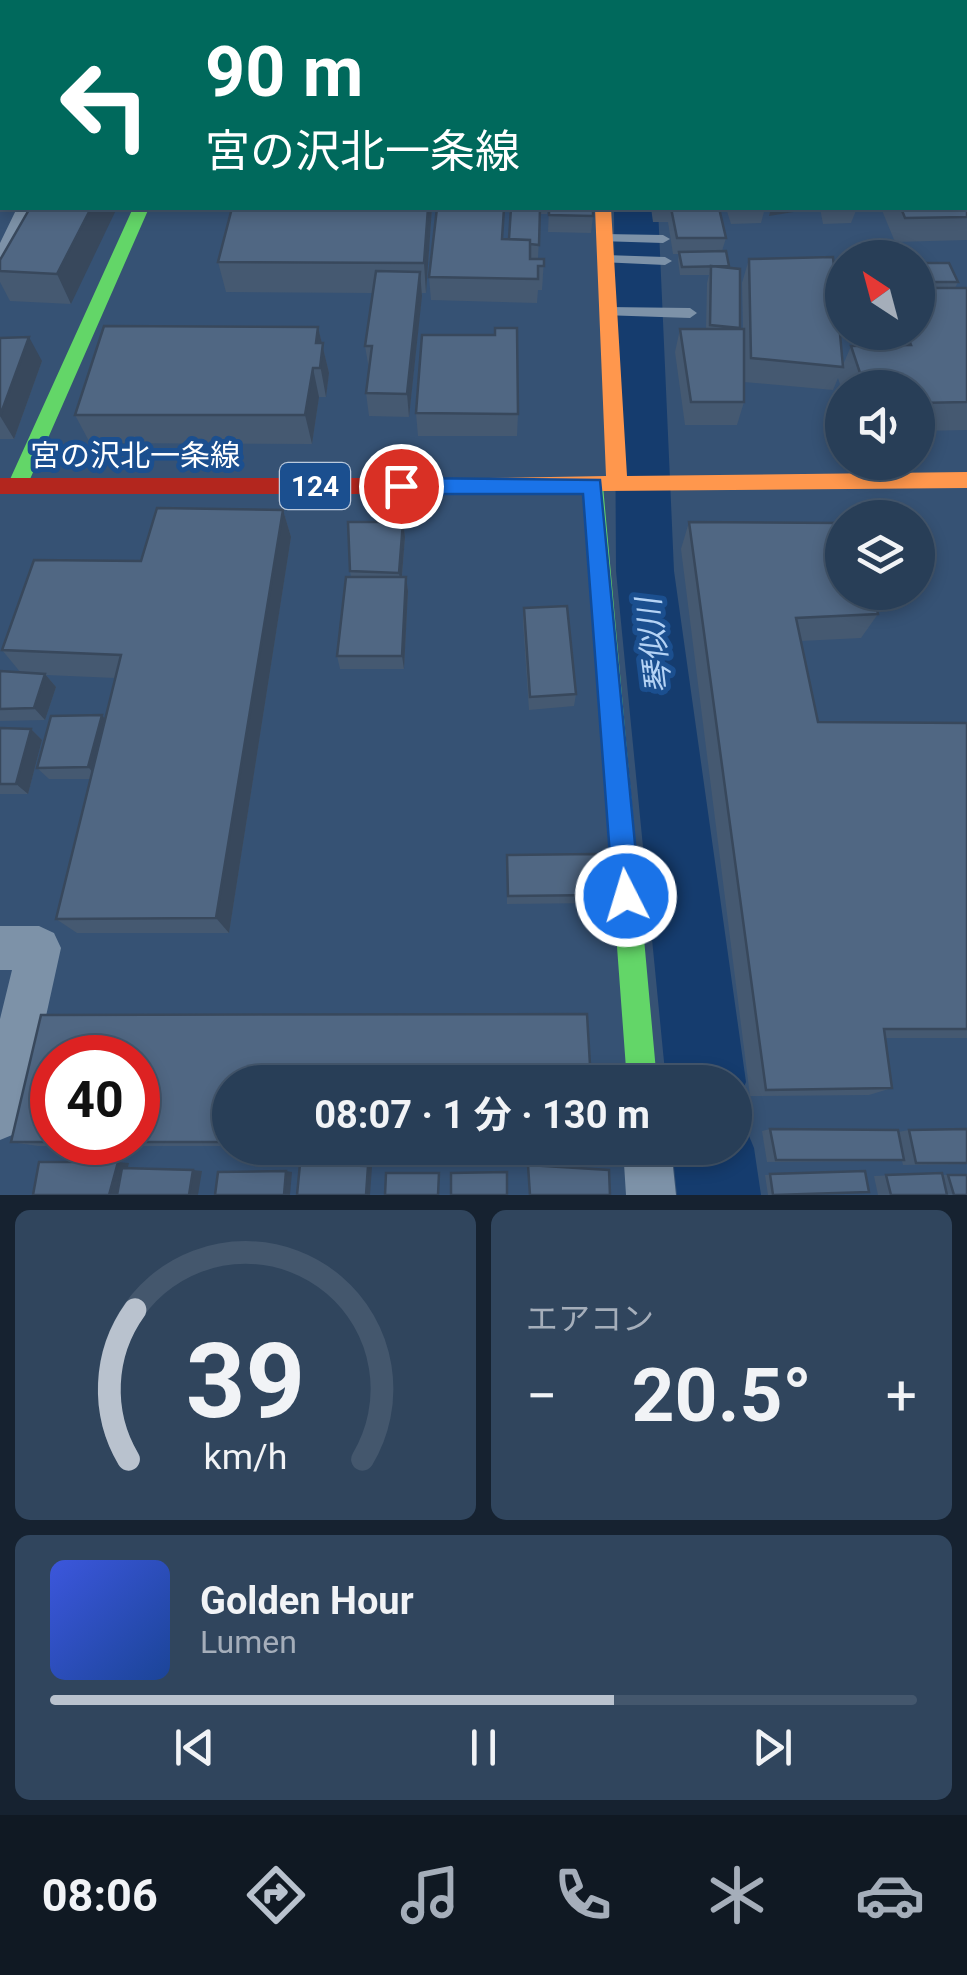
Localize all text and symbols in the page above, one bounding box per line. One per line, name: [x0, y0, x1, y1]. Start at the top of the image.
text: 90 m: [205, 31, 363, 113]
icon: left: [40, 40, 170, 170]
text: 宮の沢北一条線: [205, 125, 520, 178]
north arrow: [825, 240, 935, 350]
map controls: [825, 240, 935, 610]
button: sound: [825, 370, 935, 480]
street label: 宮の沢北一条線: [30, 438, 240, 473]
pin: [359, 444, 444, 529]
icon: arrive: [374, 459, 429, 514]
road number: 124: [280, 463, 350, 509]
button: layers: [825, 500, 935, 610]
water label: 琴似川: [629, 593, 679, 696]
position arrow: [574, 844, 678, 948]
speed limit sign: 40: [30, 1035, 160, 1165]
text: 08:07 · 1 分 · 130 m: [314, 1093, 650, 1137]
text: エアコン: [526, 1300, 654, 1338]
text: 39: [186, 1321, 305, 1442]
text: 20.5°: [632, 1351, 812, 1439]
text: −: [526, 1364, 557, 1428]
text: +: [886, 1364, 917, 1428]
text: km/h: [204, 1436, 287, 1478]
text: Golden Hour: [200, 1579, 414, 1623]
text: Lumen: [200, 1623, 297, 1661]
icon: previous: [167, 1720, 222, 1775]
icon: pause: [456, 1720, 511, 1775]
icon: next: [745, 1720, 800, 1775]
icon: directions: [241, 1860, 311, 1930]
icon: music: [395, 1860, 465, 1930]
icon: phone: [548, 1860, 618, 1930]
icon: climate: [702, 1860, 772, 1930]
icon: car: [855, 1860, 925, 1930]
text: 08:06: [42, 1869, 158, 1922]

